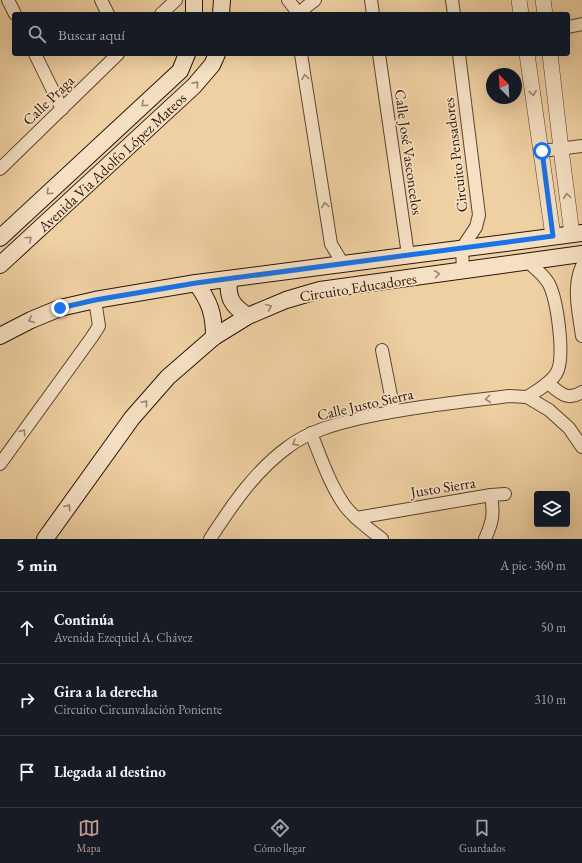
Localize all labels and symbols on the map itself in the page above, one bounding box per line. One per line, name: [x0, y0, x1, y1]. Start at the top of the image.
north arrow: [486, 68, 522, 104]
street label: Calle Praga: [18, 71, 78, 129]
one-way arrow: [301, 74, 310, 80]
one-way arrow: [191, 81, 198, 89]
street label: Avenida Via Adolfo López Mateos: [33, 88, 190, 236]
street label: Calle José Vasconcelos: [391, 88, 427, 216]
one-way arrow: [528, 89, 537, 96]
street label: Circuito Pensadores: [439, 97, 471, 213]
one-way arrow: [141, 99, 149, 107]
route start: [533, 142, 551, 160]
one-way arrow: [46, 188, 54, 195]
one-way arrow: [563, 193, 572, 199]
one-way arrow: [321, 202, 330, 208]
one-way arrow: [24, 236, 31, 243]
street label: Circuito Educadores: [298, 268, 418, 306]
one-way arrow: [434, 270, 440, 279]
route end: [51, 299, 69, 317]
one-way arrow: [264, 304, 272, 312]
one-way arrow: [28, 315, 36, 323]
street label: Calle Justo Sierra: [315, 384, 415, 424]
one-way arrow: [485, 394, 491, 403]
one-way arrow: [141, 400, 148, 408]
one-way arrow: [18, 430, 25, 437]
one-way arrow: [291, 438, 299, 445]
street label: Justo Sierra: [407, 472, 477, 502]
one-way arrow: [63, 505, 70, 512]

